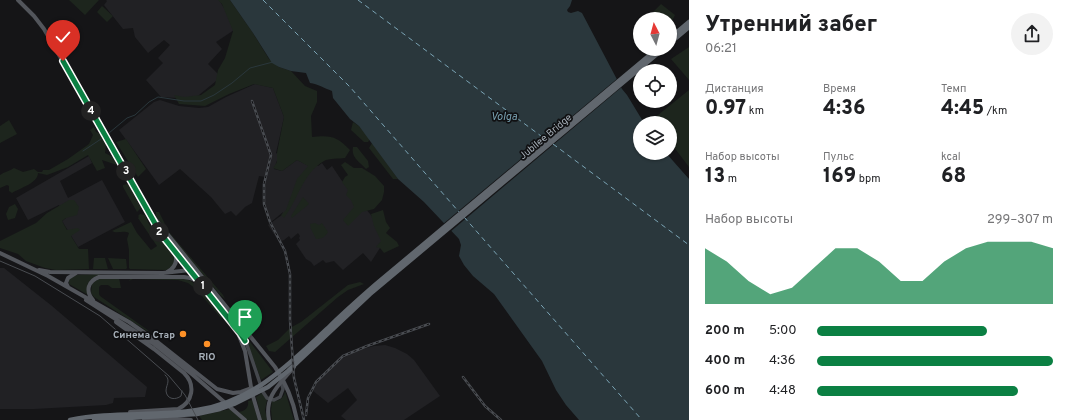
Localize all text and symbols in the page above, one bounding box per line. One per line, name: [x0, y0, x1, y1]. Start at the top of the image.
north arrow: [633, 12, 677, 56]
map controls: [633, 12, 677, 160]
text: Утренний забег: [705, 12, 877, 39]
button: share: [1011, 13, 1053, 55]
pin: [46, 20, 80, 61]
icon: check: [52, 26, 74, 48]
text: 06:21: [705, 41, 737, 57]
button: locate: [633, 64, 677, 108]
text: Дистанция: [705, 82, 764, 96]
text: Время: [823, 82, 856, 96]
text: Темп: [941, 82, 966, 96]
text: 0.97: [705, 96, 746, 122]
text: 4:36: [823, 96, 865, 122]
text: 4:45: [941, 96, 984, 122]
pin: 4: [81, 101, 101, 121]
text: 4: [87, 104, 95, 118]
text: km: [746, 104, 764, 118]
text: /km: [984, 104, 1007, 118]
water label: Volga: [491, 110, 517, 124]
street label: Jubilee Bridge: [517, 111, 575, 163]
button: layers: [633, 116, 677, 160]
text: Набор высоты: [705, 150, 780, 164]
text: Пульс: [823, 150, 854, 164]
text: kcal: [941, 150, 961, 164]
pin: 3: [116, 161, 136, 181]
text: 3: [123, 164, 129, 178]
text: 13: [705, 164, 725, 190]
text: 169: [823, 164, 856, 190]
text: 68: [941, 164, 966, 190]
text: m: [725, 172, 737, 186]
text: bpm: [856, 172, 880, 186]
text: Набор высоты: [705, 212, 793, 228]
text: 299–307 m: [987, 212, 1053, 228]
pin: 2: [149, 222, 169, 242]
text: 2: [156, 225, 162, 239]
pin: 1: [193, 276, 213, 296]
text: 1: [201, 279, 205, 293]
pin: [228, 300, 262, 341]
icon: arrive: [234, 306, 256, 328]
text: 200 m: [705, 323, 745, 339]
text: 5:00: [769, 323, 797, 339]
place label: Синема Стар: [113, 329, 175, 342]
marker: Синема Стар: [178, 329, 188, 339]
marker: RIO: [202, 339, 212, 349]
place label: RIO: [198, 351, 216, 364]
text: 400 m: [705, 353, 745, 369]
text: 4:36: [769, 353, 796, 369]
text: 600 m: [705, 383, 745, 399]
text: 4:48: [769, 383, 796, 399]

